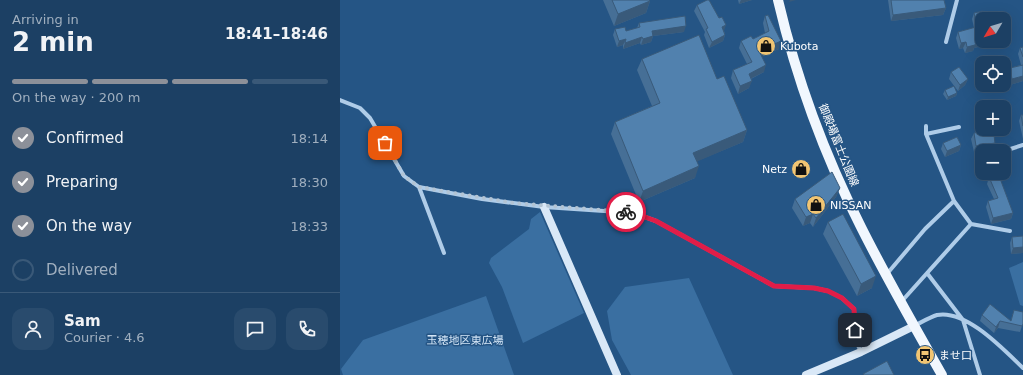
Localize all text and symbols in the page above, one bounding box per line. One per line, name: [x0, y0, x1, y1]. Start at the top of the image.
text: Arriving in: [12, 12, 79, 27]
north arrow: [975, 12, 1011, 48]
map controls: [975, 12, 1011, 180]
text: 18:41–18:46: [225, 25, 328, 43]
text: 2 min: [12, 27, 94, 57]
shop icon: Kubota: [755, 35, 777, 57]
place label: Kubota: [780, 40, 818, 53]
button: locate: [975, 56, 1011, 92]
text: On the way · 200 m: [12, 90, 140, 105]
button: +: [975, 100, 1011, 136]
street label: 御殿場富士公園線: [816, 101, 861, 188]
pin: [368, 126, 402, 160]
icon: check: [12, 127, 34, 149]
text: Confirmed: [46, 129, 124, 147]
text: 18:14: [291, 131, 328, 146]
icon: bag: [374, 132, 396, 154]
button: −: [975, 144, 1011, 180]
shop icon: Netz: [790, 158, 812, 180]
place label: Netz: [762, 163, 787, 176]
icon: check: [12, 171, 34, 193]
text: Preparing: [46, 173, 118, 191]
text: 18:30: [291, 175, 328, 190]
courier: [606, 192, 646, 232]
shop icon: NISSAN: [805, 194, 827, 216]
place label: NISSAN: [830, 199, 871, 212]
icon: bike: [615, 201, 637, 223]
icon: check: [12, 215, 34, 237]
text: On the way: [46, 217, 132, 235]
text: 18:33: [291, 219, 328, 234]
text: Delivered: [46, 261, 118, 279]
button: person: [12, 308, 54, 350]
button: chat: [234, 308, 276, 350]
button: phone: [286, 308, 328, 350]
text: Sam: [64, 312, 101, 330]
pin: [838, 313, 872, 347]
icon: home: [844, 319, 866, 341]
text: Courier · 4.6: [64, 330, 145, 345]
park label: 玉穂地区東広場: [427, 334, 504, 347]
bus stop icon: ませ口: [914, 344, 936, 366]
place label: ませ口: [939, 349, 972, 362]

